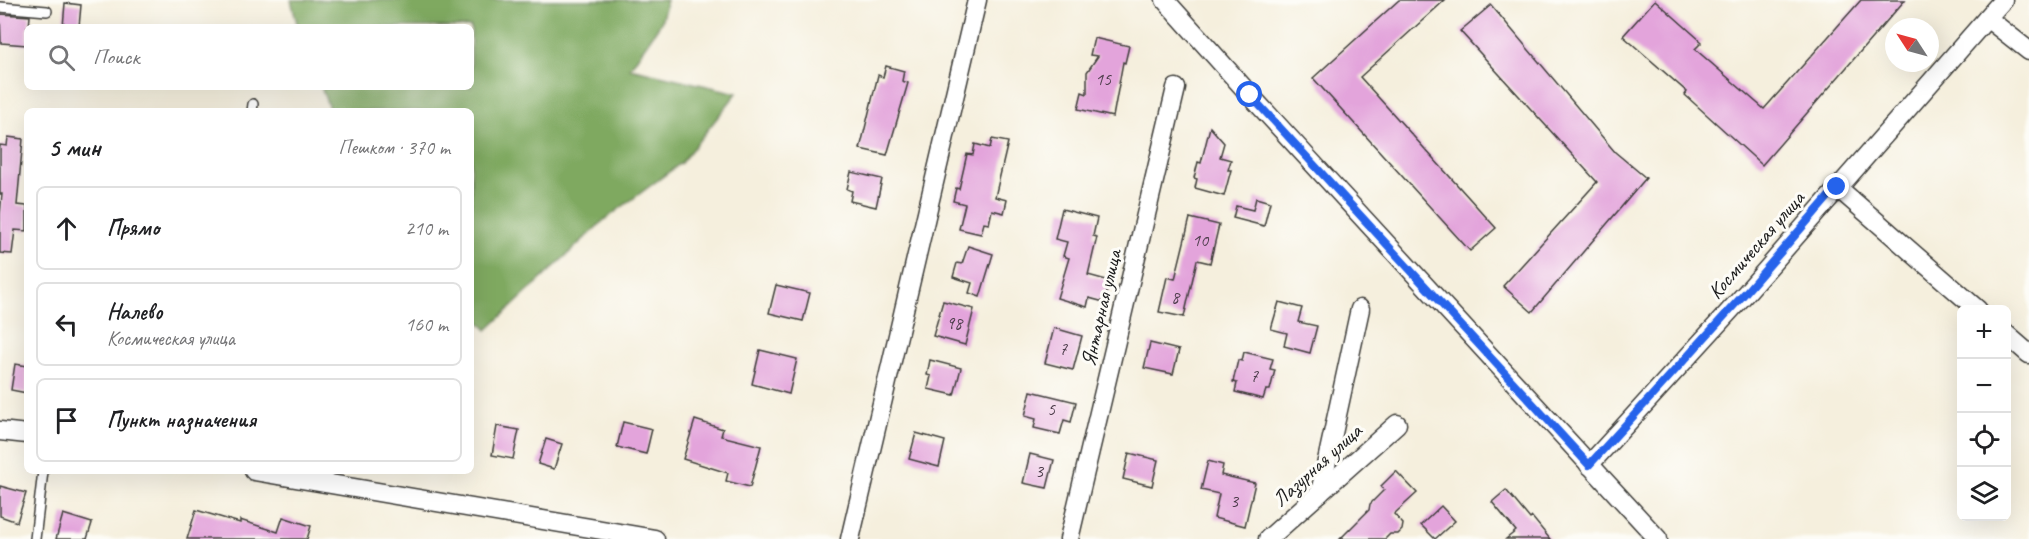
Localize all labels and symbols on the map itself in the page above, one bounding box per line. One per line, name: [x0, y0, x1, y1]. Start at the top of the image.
north arrow: [1885, 18, 1939, 72]
house number: 15: [1095, 68, 1112, 90]
route start: [1236, 81, 1262, 107]
route end: [1823, 173, 1849, 199]
street label: Космическая улица: [1702, 185, 1811, 304]
house number: 10: [1192, 229, 1210, 251]
street label: Янтарная улица: [1075, 245, 1128, 369]
house number: 8: [1171, 286, 1181, 308]
house number: 98: [946, 312, 964, 334]
house number: 7: [1059, 338, 1068, 360]
house number: 7: [1250, 365, 1259, 387]
house number: 5: [1047, 398, 1056, 420]
street label: Лазурная улица: [1267, 417, 1369, 513]
house number: 3: [1035, 460, 1045, 482]
house number: 3: [1230, 490, 1240, 512]

